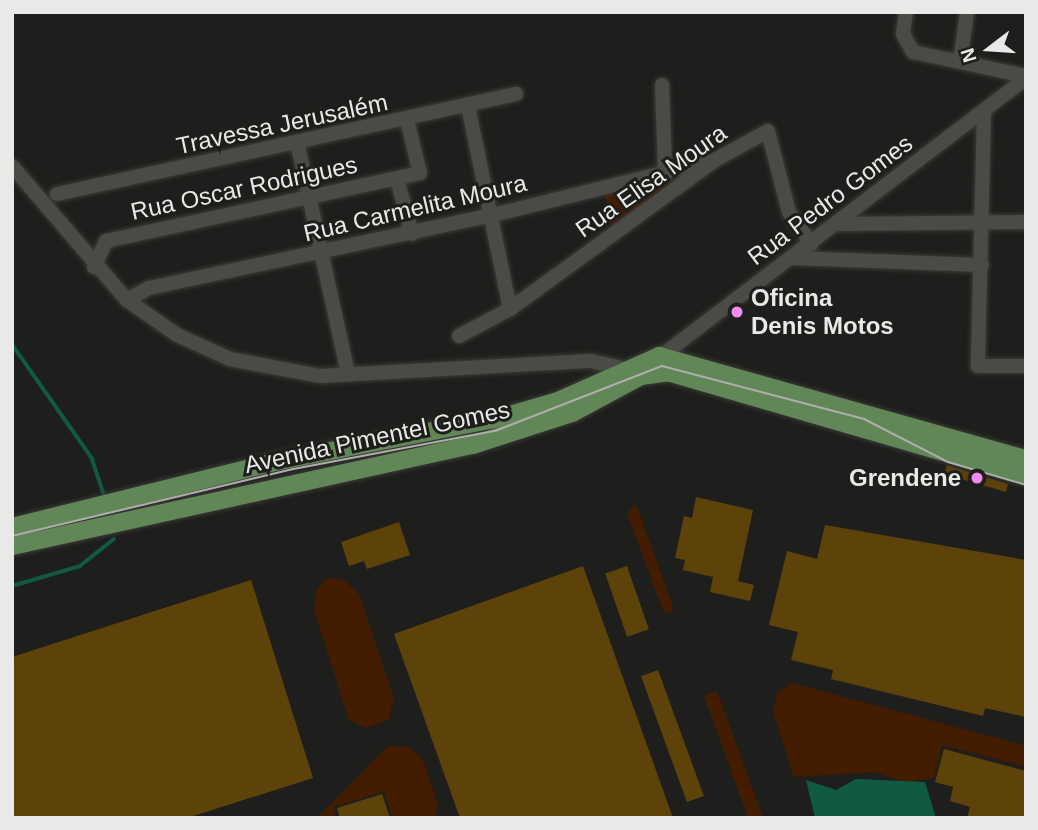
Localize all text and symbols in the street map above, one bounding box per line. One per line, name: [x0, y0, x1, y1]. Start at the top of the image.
north arrow: [954, 14, 1024, 84]
text: N: [956, 46, 980, 65]
street label: Travessa Jerusalém: [174, 88, 390, 160]
street label: Rua Elisa Moura: [570, 118, 732, 244]
street label: Rua Pedro Gomes: [742, 129, 918, 271]
street label: Rua Oscar Rodrigues: [128, 150, 360, 226]
street label: Rua Carmelita Moura: [301, 168, 529, 248]
place label: Oficina Denis Motos: [751, 284, 894, 340]
marker: Oficina Denis Motos: [729, 304, 745, 320]
street label: Avenida Pimentel Gomes: [242, 395, 512, 479]
place label: Grendene: [849, 464, 961, 492]
marker: Grendene: [967, 468, 987, 488]

